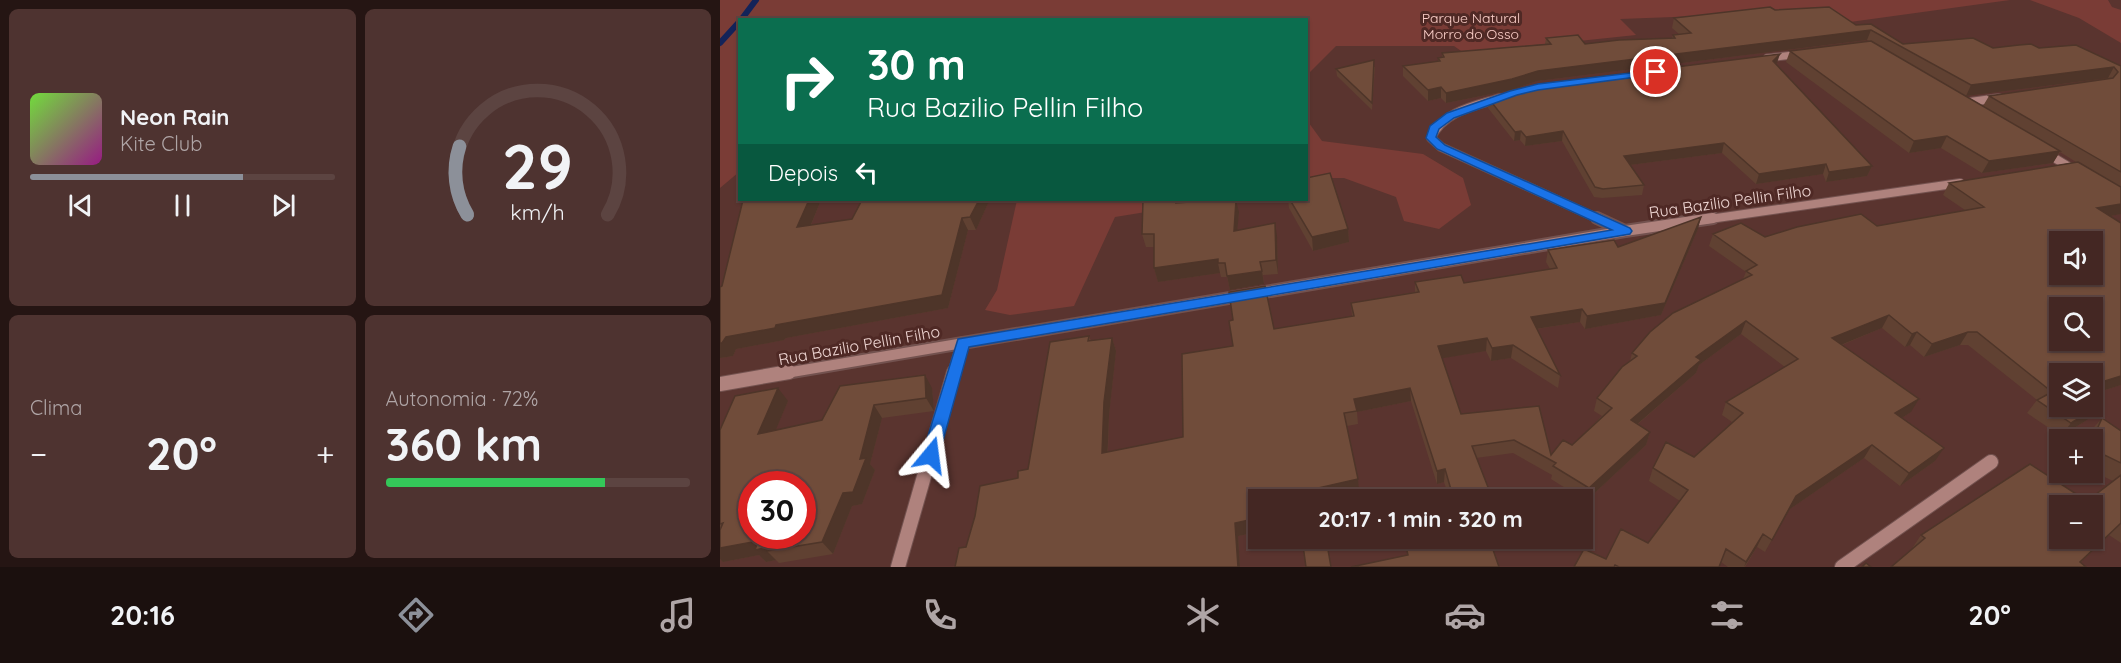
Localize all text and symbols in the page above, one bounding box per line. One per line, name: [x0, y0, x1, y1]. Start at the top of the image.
park label: Parque Natural Morro do Osso: [1422, 9, 1520, 43]
text: 30 m: [867, 38, 966, 91]
icon: right: [768, 42, 846, 120]
pin: [1630, 46, 1681, 97]
icon: arrive: [1639, 55, 1672, 88]
text: Rua Bazilio Pellin Filho: [867, 90, 1143, 124]
text: Neon Rain: [120, 103, 229, 131]
text: 29: [502, 127, 573, 205]
text: Kite Club: [120, 131, 202, 156]
icon: left: [850, 156, 883, 189]
text: Depois: [768, 159, 838, 187]
street label: Rua Bazilio Pellin Filho: [1648, 180, 1812, 222]
icon: previous: [64, 189, 97, 222]
icon: pause: [166, 189, 199, 222]
icon: next: [267, 189, 300, 222]
text: km/h: [511, 199, 565, 225]
map controls: [2049, 231, 2103, 549]
button: sound: [2049, 231, 2103, 285]
button: search: [2049, 297, 2103, 351]
street label: Rua Bazilio Pellin Filho: [777, 321, 941, 369]
button: layers: [2049, 363, 2103, 417]
text: Autonomia · 72%: [386, 386, 538, 411]
text: Clima: [30, 395, 82, 420]
text: 360 km: [386, 416, 542, 472]
position arrow: [899, 423, 963, 487]
text: 20°: [146, 425, 217, 481]
button: +: [2049, 429, 2103, 483]
text: −: [30, 433, 47, 474]
text: +: [316, 433, 334, 474]
speed limit sign: 30: [738, 471, 816, 549]
button: −: [2049, 495, 2103, 549]
text: 20:17 · 1 min · 320 m: [1318, 505, 1523, 533]
icon: directions: [395, 594, 437, 636]
icon: music: [657, 594, 699, 636]
icon: phone: [919, 594, 961, 636]
icon: climate: [1182, 594, 1224, 636]
icon: car: [1444, 594, 1486, 636]
icon: filters: [1706, 594, 1748, 636]
text: 20:16: [110, 598, 175, 632]
text: 20°: [1968, 598, 2011, 632]

